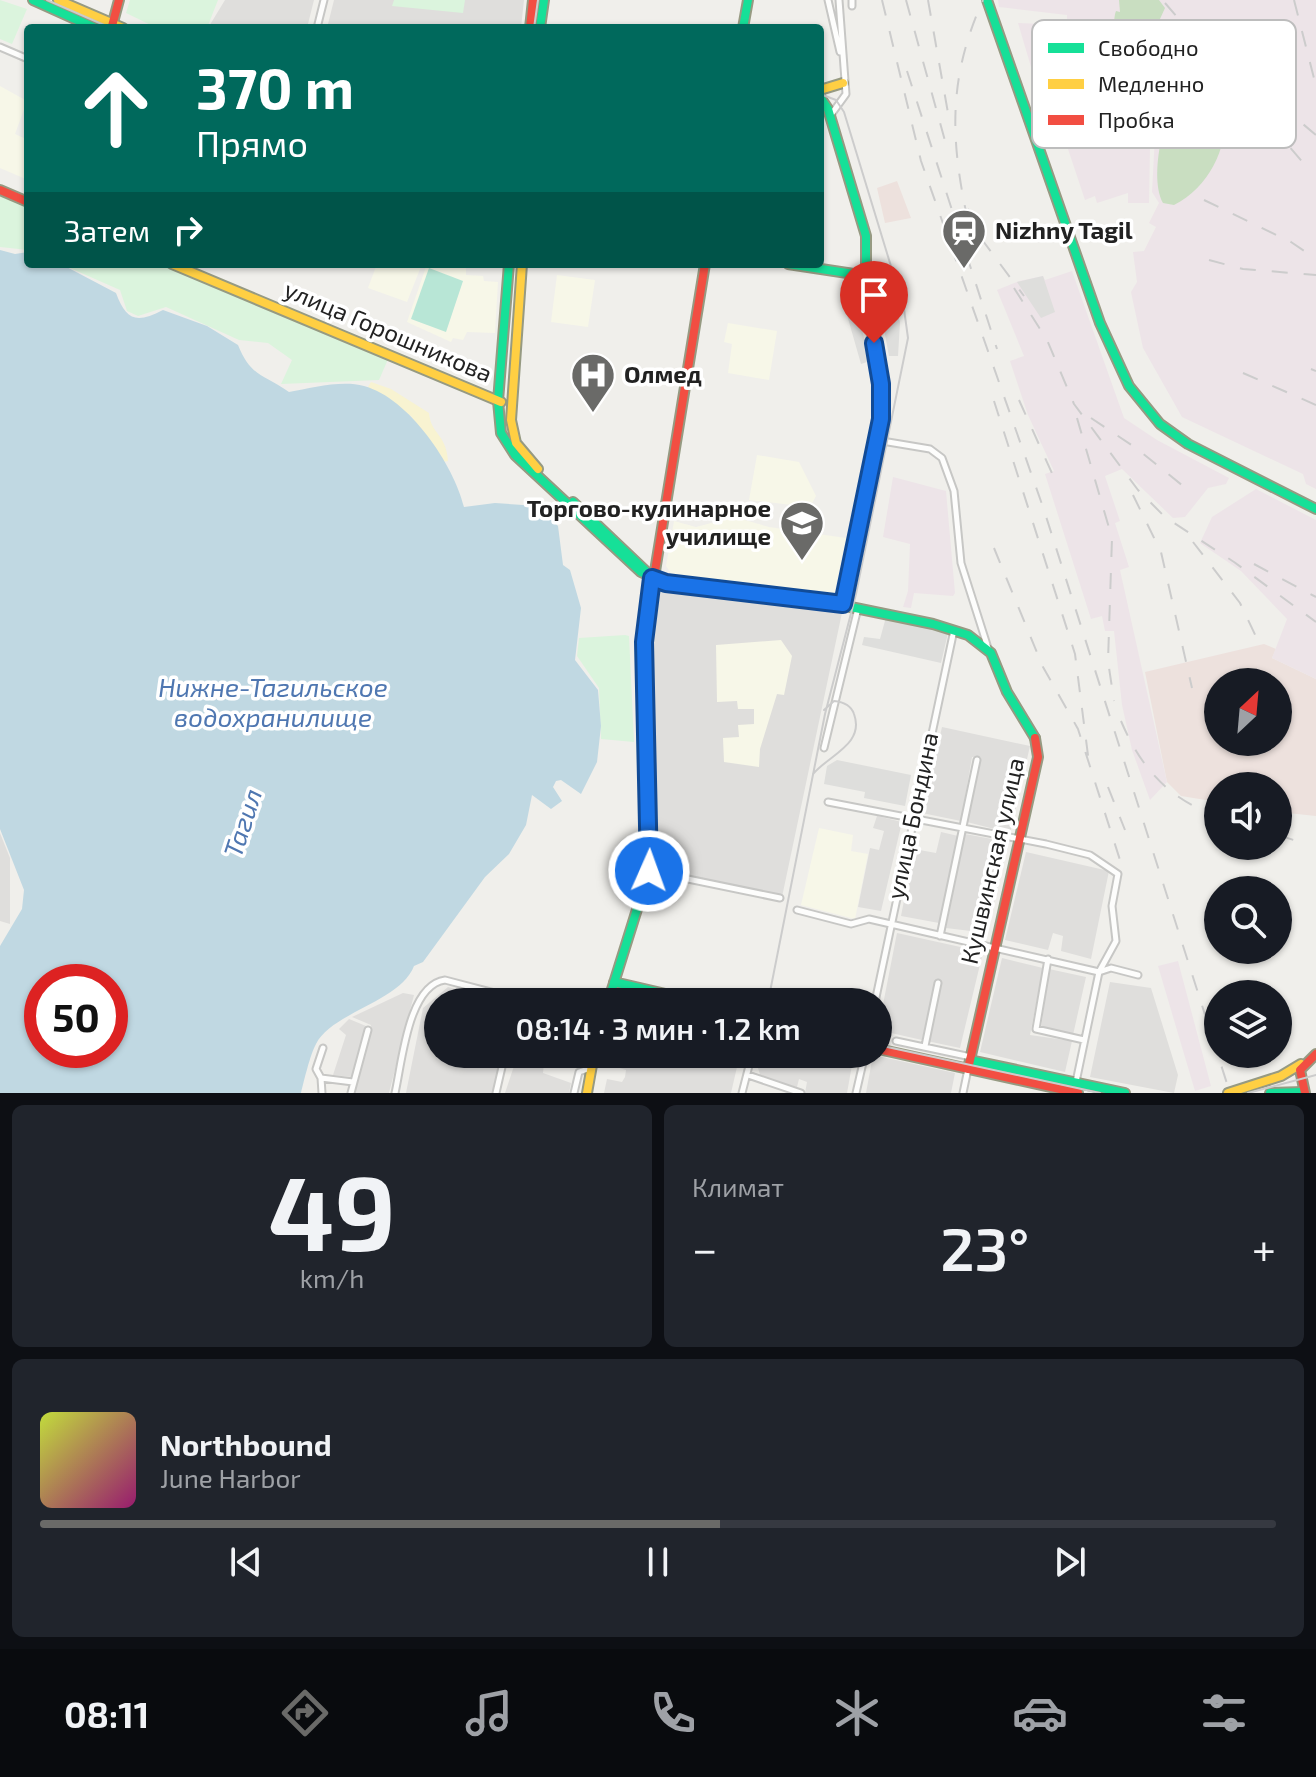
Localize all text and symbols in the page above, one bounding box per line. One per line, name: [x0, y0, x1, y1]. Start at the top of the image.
legend: [1032, 20, 1296, 148]
text: Свободно: [1098, 34, 1198, 60]
text: 370 m: [196, 53, 354, 120]
icon: ahead: [64, 56, 168, 160]
text: Медленно: [1098, 70, 1204, 96]
text: Пробка: [1098, 106, 1175, 132]
text: Прямо: [196, 121, 308, 164]
station icon: Nizhny Tagil: [940, 207, 988, 270]
icon: right: [166, 208, 210, 252]
text: Затем: [64, 212, 150, 248]
place label: Nizhny Tagil: [995, 215, 1133, 244]
pin: [840, 261, 908, 343]
icon: arrive: [852, 273, 896, 317]
street label: улица Горошникова: [280, 274, 497, 388]
hospital icon: Олмед: [569, 351, 617, 414]
place label: Олмед: [624, 359, 702, 388]
place label: Торгово-кулинарное училище: [527, 493, 771, 550]
school or university icon: Торгово-кулинарное училище: [778, 499, 826, 562]
north arrow: [1204, 668, 1292, 756]
map controls: [1204, 668, 1292, 1068]
water label: Нижне-Тагильское водохранилище: [158, 671, 388, 732]
street label: улица Бондина: [880, 730, 944, 902]
street label: Кушвинская улица: [954, 755, 1030, 967]
button: sound: [1204, 772, 1292, 860]
water label: Тагил: [216, 784, 267, 861]
position arrow: [607, 829, 691, 913]
button: search: [1204, 876, 1292, 964]
speed limit sign: 50: [24, 964, 128, 1068]
button: layers: [1204, 980, 1292, 1068]
text: 08:14 · 3 мин · 1.2 km: [515, 1010, 801, 1046]
text: 49: [268, 1147, 396, 1272]
text: Климат: [692, 1171, 784, 1202]
text: 23°: [940, 1211, 1029, 1283]
text: −: [692, 1221, 718, 1274]
text: +: [1252, 1221, 1276, 1274]
text: km/h: [300, 1262, 364, 1293]
text: Northbound: [160, 1426, 332, 1462]
text: June Harbor: [160, 1462, 301, 1493]
icon: previous: [224, 1540, 268, 1584]
icon: pause: [636, 1540, 680, 1584]
icon: next: [1048, 1540, 1092, 1584]
icon: directions: [277, 1685, 333, 1741]
icon: music: [461, 1685, 517, 1741]
icon: phone: [645, 1685, 701, 1741]
icon: climate: [829, 1685, 885, 1741]
icon: car: [1012, 1685, 1068, 1741]
icon: filters: [1196, 1685, 1252, 1741]
text: 08:11: [64, 1692, 149, 1735]

